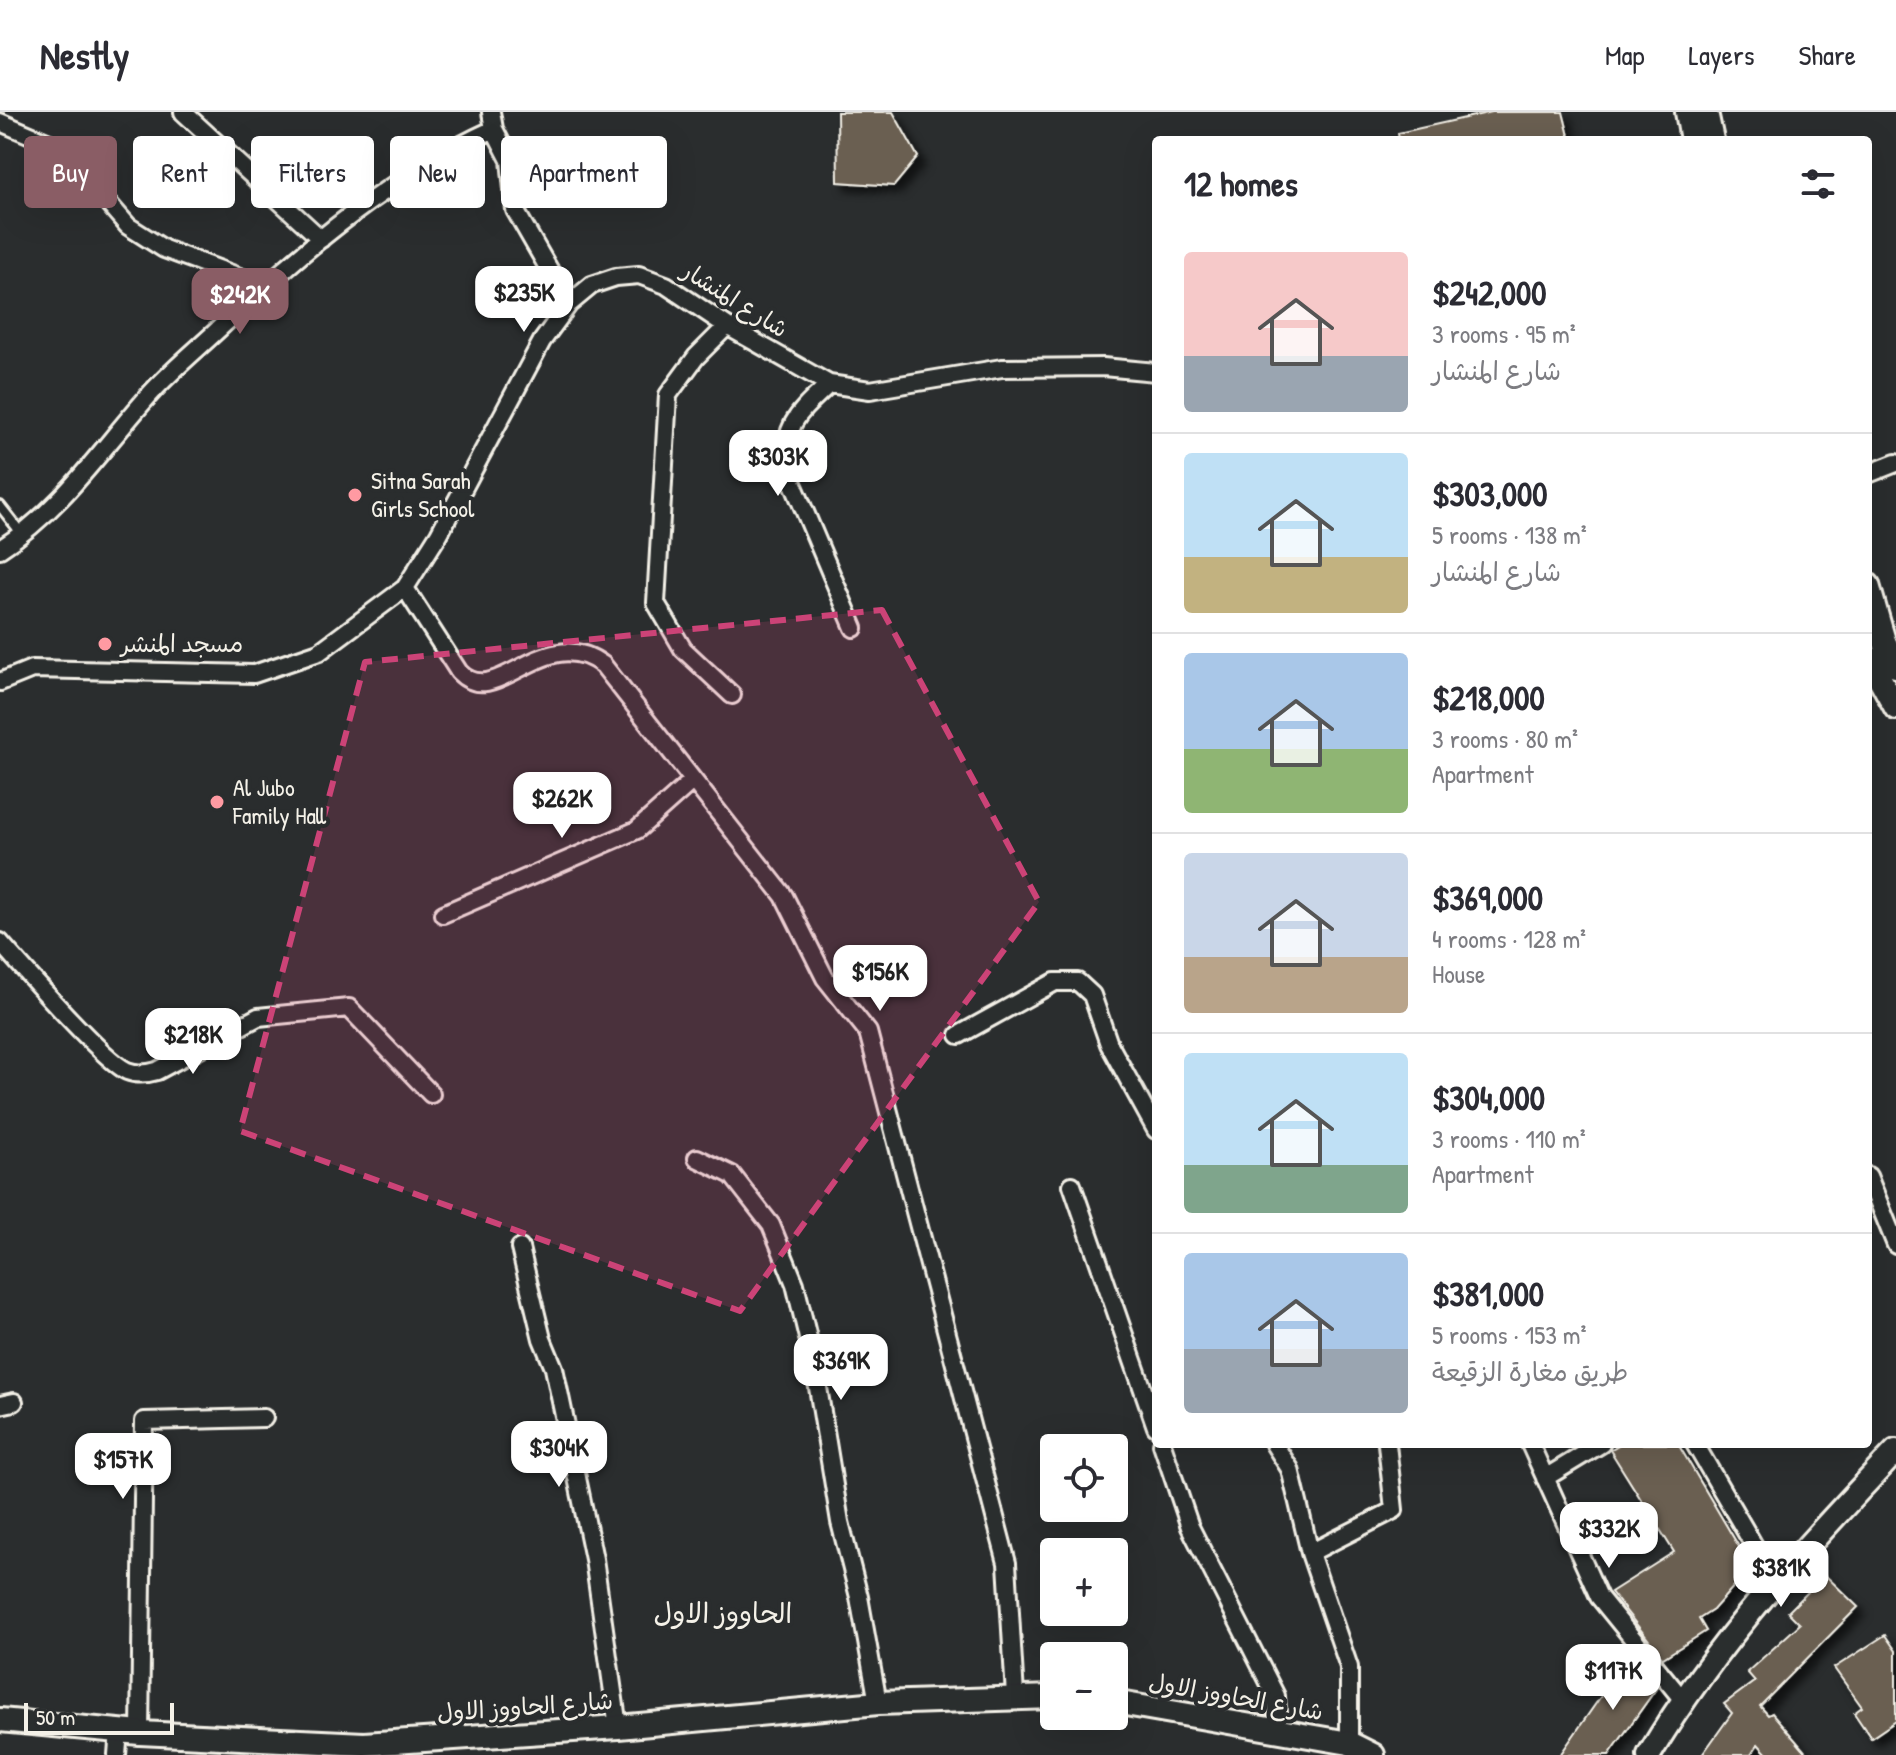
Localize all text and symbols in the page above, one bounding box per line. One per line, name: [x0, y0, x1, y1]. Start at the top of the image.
text: Nestly: [40, 29, 129, 81]
text: Map: [1605, 36, 1645, 74]
text: Layers: [1689, 36, 1754, 74]
text: Share: [1798, 36, 1856, 74]
chip: Buy: [24, 136, 117, 208]
chip: Rent: [133, 136, 235, 208]
chip: Filters: [251, 136, 374, 208]
chip: New: [390, 136, 485, 208]
chip: Apartment: [501, 136, 667, 208]
text: 12 homes: [1184, 161, 1298, 207]
icon: filters: [1796, 162, 1840, 206]
street label: شارع المنشار: [674, 253, 795, 346]
pin: $235K: [468, 266, 580, 334]
pin: $242K: [184, 268, 296, 336]
text: $242,000: [1432, 270, 1546, 316]
text: $235K: [493, 274, 555, 309]
text: $242K: [210, 276, 270, 311]
icon: home: [1248, 284, 1344, 380]
text: 3 rooms · 95 m²: [1432, 316, 1576, 351]
text: شارع المنشار: [1432, 353, 1561, 388]
pin: $303K: [722, 430, 834, 498]
text: $303K: [747, 438, 809, 473]
place label: Sitna Sarah Girls School: [371, 464, 475, 524]
text: $303,000: [1432, 471, 1548, 517]
icon: home: [1248, 485, 1344, 581]
marker: Sitna Sarah Girls School: [346, 486, 364, 504]
text: 5 rooms · 138 m²: [1432, 517, 1587, 552]
text: شارع المنشار: [1432, 554, 1561, 589]
place label: مسجد المنشر: [119, 627, 243, 659]
marker: مسجد المنشر: [96, 635, 114, 653]
text: $218,000: [1432, 675, 1545, 721]
icon: home: [1248, 685, 1344, 781]
text: 3 rooms · 80 m²: [1432, 721, 1578, 756]
text: Apartment: [1432, 756, 1534, 791]
place label: Al Jubo Family Hall: [232, 771, 327, 831]
pin: $262K: [506, 772, 618, 840]
text: $262K: [531, 780, 593, 815]
marker: Al Jubo Family Hall: [208, 793, 226, 811]
text: $369,000: [1432, 875, 1543, 921]
icon: home: [1248, 885, 1344, 981]
text: 4 rooms · 128 m²: [1432, 921, 1586, 956]
pin: $156K: [824, 945, 936, 1013]
text: $156K: [851, 953, 909, 988]
text: House: [1432, 956, 1485, 991]
pin: $218K: [137, 1008, 249, 1076]
text: $218K: [163, 1016, 223, 1051]
text: $304,000: [1432, 1075, 1545, 1121]
icon: home: [1248, 1085, 1344, 1181]
text: 3 rooms · 110 m²: [1432, 1121, 1586, 1156]
text: Apartment: [1432, 1156, 1534, 1191]
text: $381,000: [1432, 1271, 1544, 1317]
icon: home: [1248, 1285, 1344, 1381]
text: 5 rooms · 153 m²: [1432, 1317, 1587, 1352]
pin: $369K: [785, 1334, 897, 1402]
text: $369K: [812, 1342, 870, 1377]
text: طريق مغارة الزقيعة: [1432, 1354, 1628, 1389]
pin: $304K: [503, 1421, 615, 1489]
text: $304K: [529, 1429, 589, 1464]
pin: $157K: [67, 1433, 179, 1501]
map controls: [1040, 1434, 1128, 1730]
button: locate: [1040, 1434, 1128, 1522]
text: $157K: [93, 1441, 153, 1476]
pin: $332K: [1553, 1502, 1665, 1570]
text: $332K: [1578, 1510, 1640, 1545]
button: +: [1040, 1538, 1128, 1626]
pin: $381K: [1725, 1541, 1837, 1609]
text: $381K: [1751, 1549, 1811, 1584]
district label: الحاووز الاول: [654, 1594, 792, 1632]
button: −: [1040, 1642, 1128, 1730]
pin: $117K: [1557, 1644, 1669, 1712]
text: $117K: [1584, 1652, 1642, 1687]
street label: شارع الحاووز الاول: [1146, 1665, 1326, 1729]
street label: شارع الحاووز الاول: [436, 1684, 614, 1730]
scale bar: [24, 1699, 174, 1735]
text: 50 m: [36, 1702, 75, 1732]

